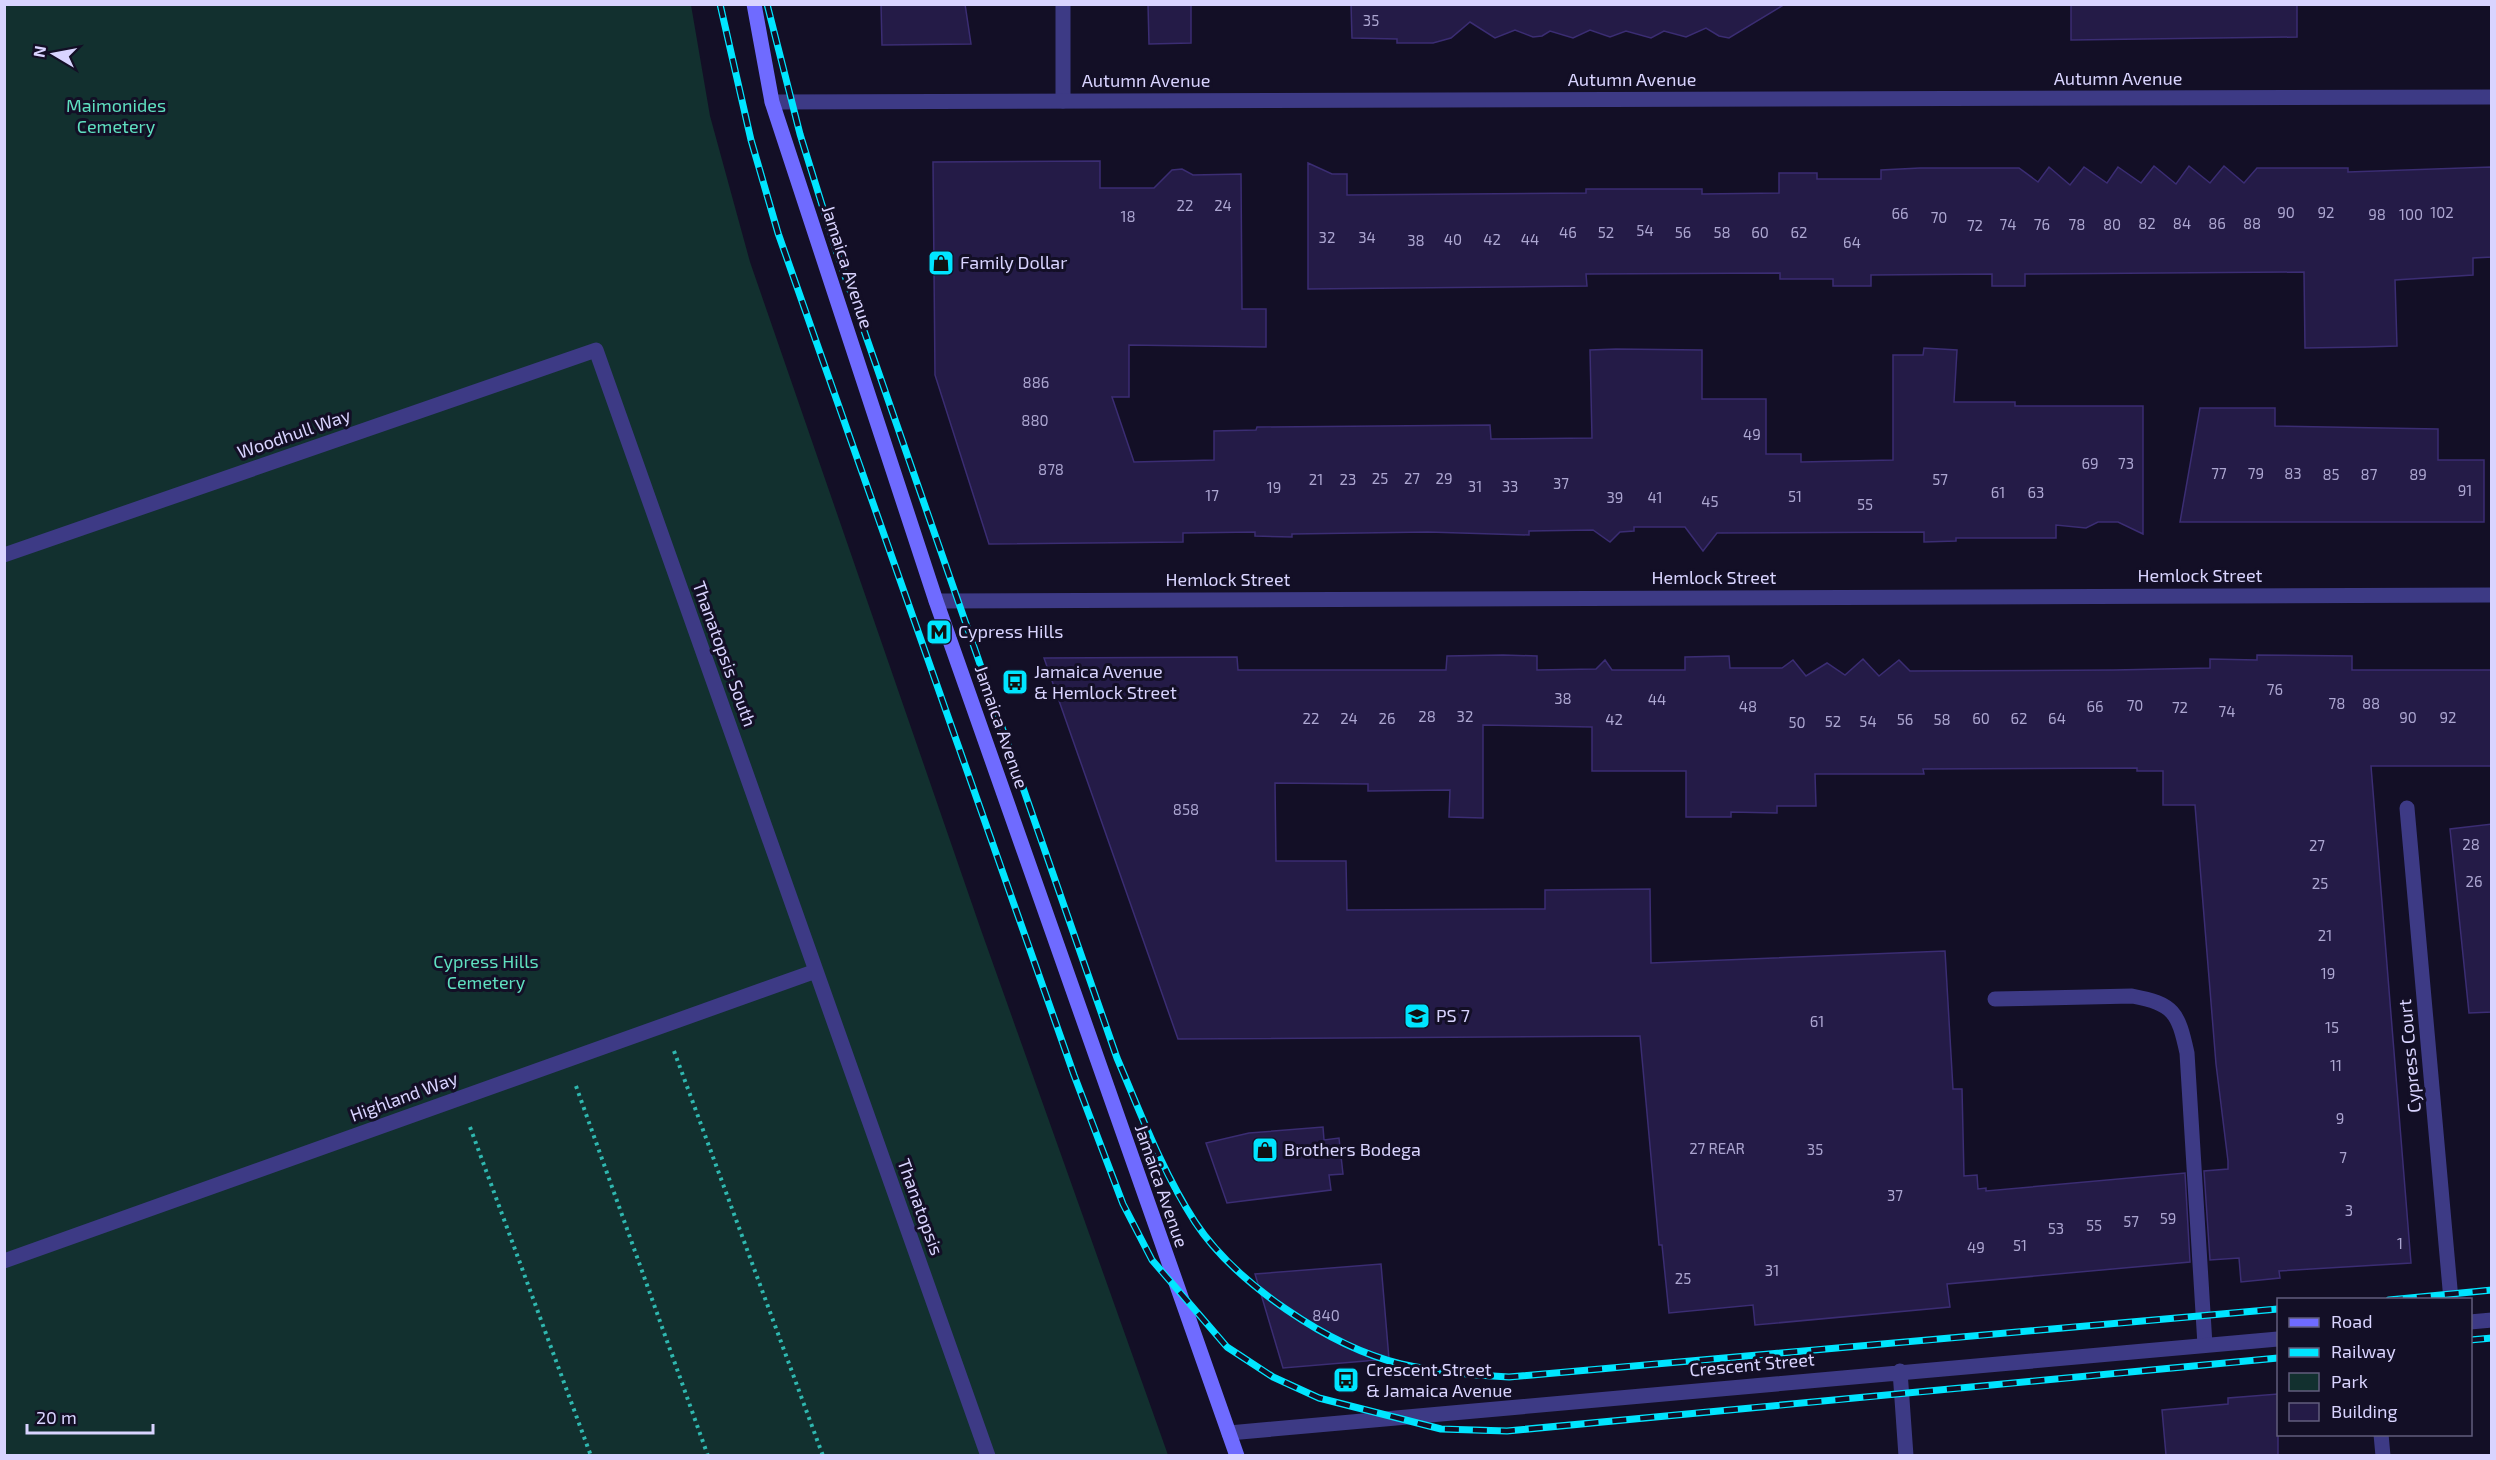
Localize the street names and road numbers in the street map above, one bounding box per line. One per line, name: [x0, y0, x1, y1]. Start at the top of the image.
street label: Autumn Avenue: [2054, 67, 2182, 89]
street label: Autumn Avenue: [1568, 68, 1696, 90]
street label: Autumn Avenue: [1082, 69, 1210, 91]
street label: Jamaica Avenue: [818, 202, 878, 331]
street label: Woodhull Way: [234, 403, 354, 463]
street label: Hemlock Street: [2138, 564, 2263, 586]
street label: Hemlock Street: [1652, 566, 1777, 588]
street label: Hemlock Street: [1166, 568, 1291, 590]
street label: Thanatopsis South: [688, 578, 761, 729]
street label: Jamaica Avenue: [971, 662, 1033, 791]
street label: Cypress Court: [2393, 998, 2425, 1114]
street label: Highland Way: [347, 1066, 461, 1126]
street label: Jamaica Avenue: [1131, 1121, 1193, 1250]
street label: Thanatopsis: [893, 1155, 949, 1258]
street label: Crescent Street: [1688, 1348, 1816, 1380]

